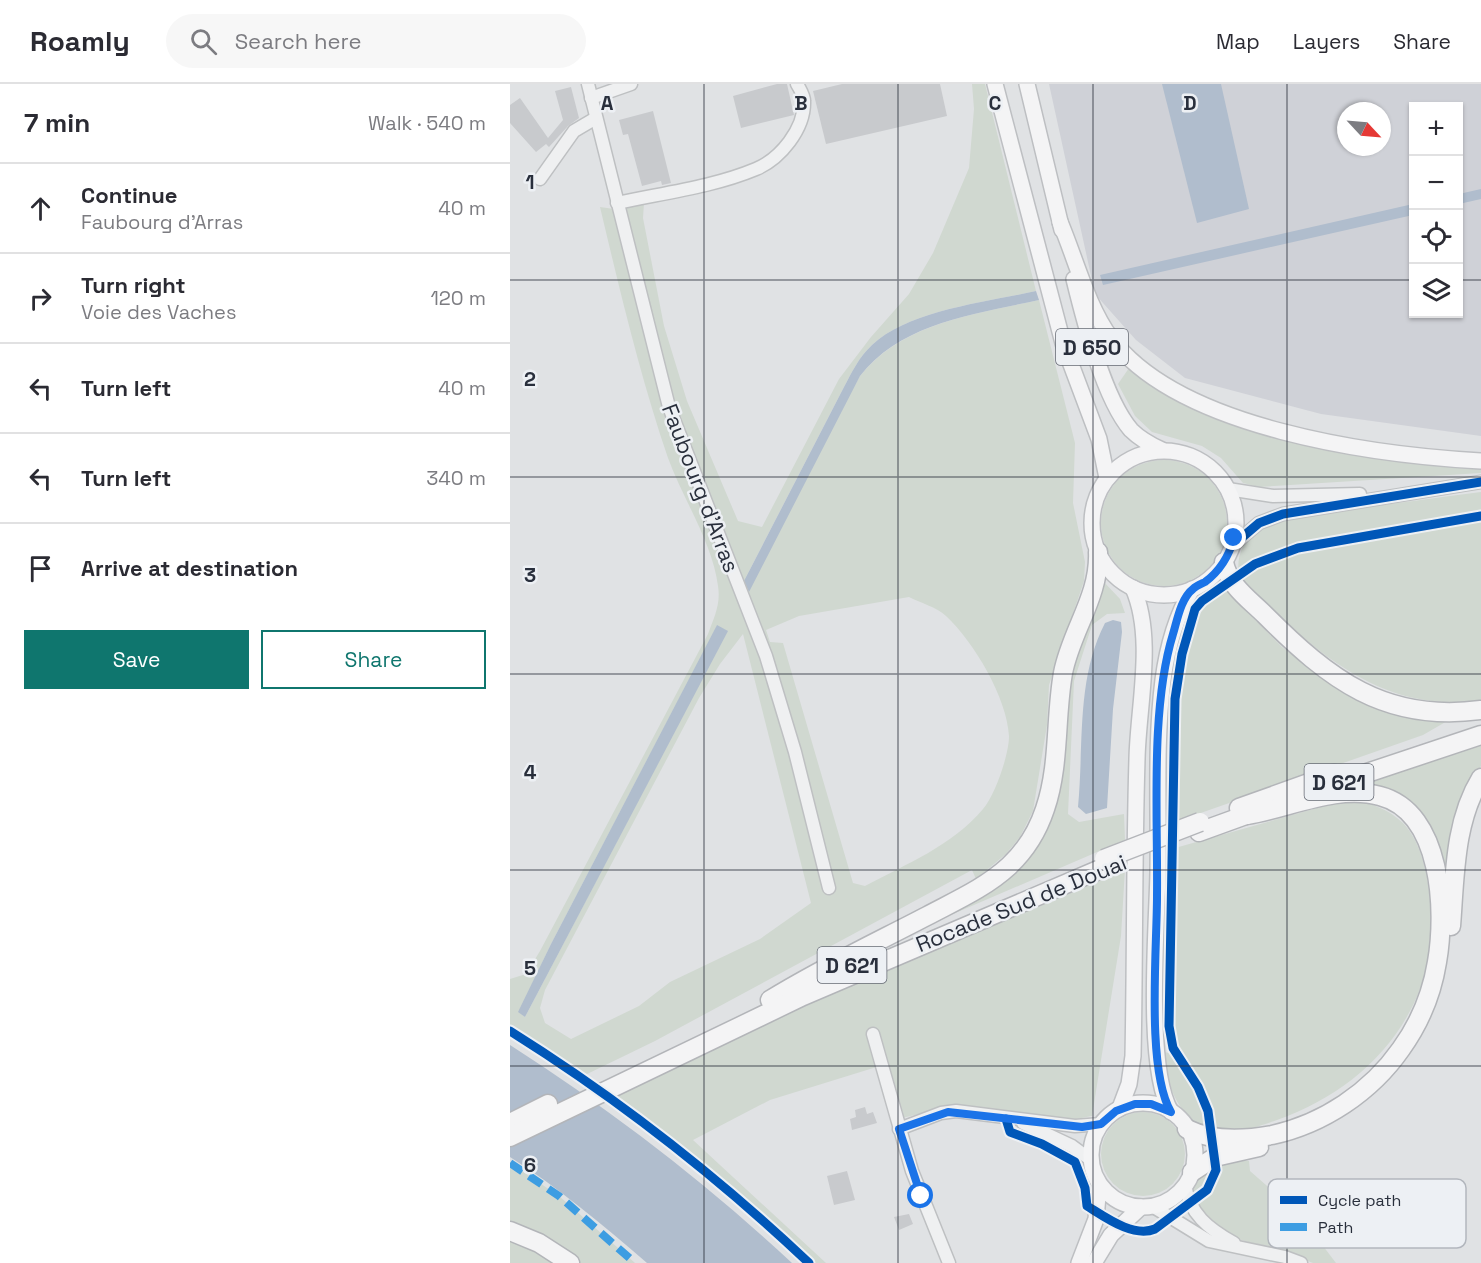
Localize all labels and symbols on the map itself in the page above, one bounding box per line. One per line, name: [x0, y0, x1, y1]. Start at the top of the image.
text: A: [601, 90, 614, 116]
text: B: [794, 90, 808, 116]
text: C: [989, 90, 1002, 116]
text: D: [1183, 90, 1197, 116]
north arrow: [1337, 102, 1391, 156]
text: 1: [525, 169, 535, 195]
road number: D 650: [1056, 329, 1128, 365]
text: 2: [524, 366, 536, 392]
street label: Faubourg d'Arras: [656, 400, 746, 576]
route end: [1220, 524, 1246, 550]
text: 3: [524, 562, 536, 588]
text: 4: [524, 759, 537, 785]
road number: D 621: [1304, 764, 1374, 800]
street label: Rocade Sud de Douai: [911, 848, 1131, 958]
road number: D 621: [818, 947, 886, 983]
text: 5: [524, 955, 536, 981]
text: 6: [524, 1152, 536, 1178]
legend: [1268, 1179, 1466, 1248]
route start: [907, 1182, 933, 1208]
text: Cycle path: [1318, 1190, 1401, 1211]
text: Path: [1318, 1217, 1353, 1238]

